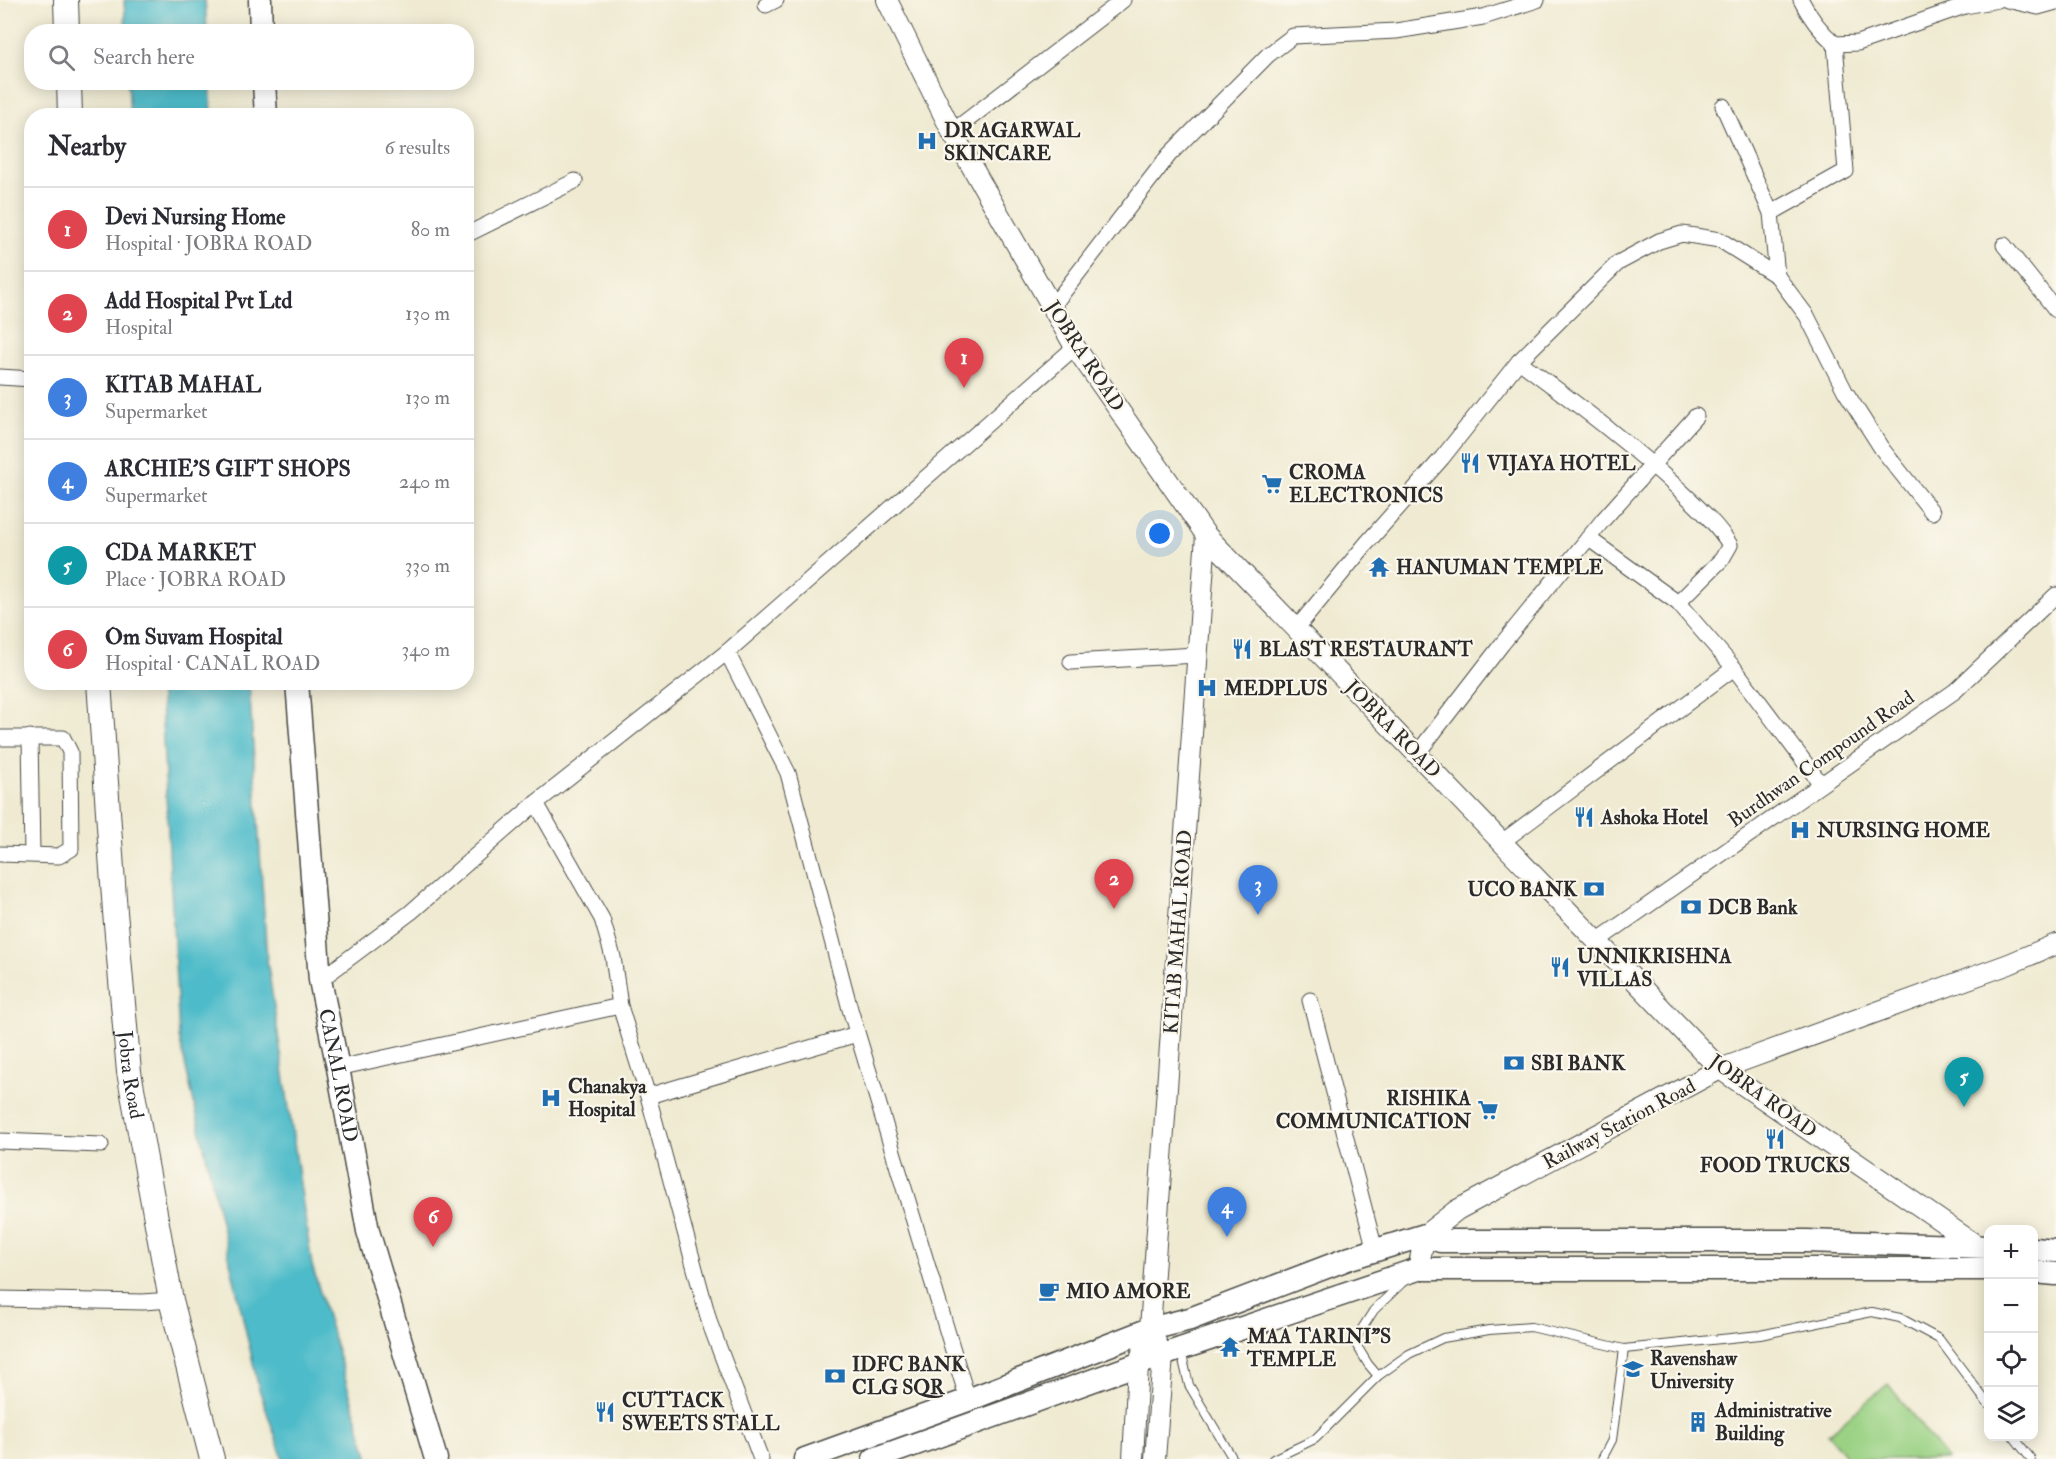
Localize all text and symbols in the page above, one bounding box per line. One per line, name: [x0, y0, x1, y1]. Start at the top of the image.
search box: [24, 24, 474, 90]
icon: search: [45, 41, 78, 74]
text: Search here: [93, 43, 195, 71]
place label: DR AGARWAL SKINCARE: [944, 118, 1081, 166]
hospital icon: DR AGARWAL SKINCARE: [915, 129, 939, 153]
text: Nearby: [48, 131, 126, 163]
text: 6 results: [384, 135, 450, 160]
text: Devi Nursing Home: [105, 203, 286, 231]
text: 1: [64, 217, 71, 242]
text: 80 m: [411, 217, 450, 242]
text: Hospital · JOBRA ROAD: [105, 231, 312, 256]
text: Add Hospital Pvt Ltd: [105, 287, 292, 315]
street label: JOBRA ROAD: [1039, 295, 1130, 416]
text: 2: [62, 301, 73, 326]
text: 130 m: [405, 301, 450, 326]
text: Hospital: [105, 315, 173, 340]
pin: 1: [944, 338, 984, 388]
text: KITAB MAHAL: [105, 371, 261, 399]
text: 3: [64, 385, 71, 410]
text: 130 m: [405, 385, 450, 410]
text: Supermarket: [105, 399, 208, 424]
restaurant icon: VIJAYA HOTEL: [1458, 451, 1482, 475]
place label: VIJAYA HOTEL: [1486, 451, 1636, 476]
text: ARCHIE'S GIFT SHOPS: [105, 455, 351, 483]
place label: CROMA ELECTRONICS: [1289, 460, 1443, 508]
text: 4: [62, 469, 73, 494]
text: 240 m: [399, 469, 450, 494]
supermarket icon: CROMA ELECTRONICS: [1260, 472, 1284, 496]
text: Supermarket: [105, 483, 208, 508]
your location: [1145, 519, 1174, 548]
text: CDA MARKET: [105, 539, 256, 567]
text: 5: [63, 553, 72, 578]
text: 330 m: [405, 553, 450, 578]
temple icon: HANUMAN TEMPLE: [1367, 555, 1391, 579]
place label: HANUMAN TEMPLE: [1396, 555, 1604, 580]
text: Place · JOBRA ROAD: [105, 567, 286, 592]
text: Om Suvam Hospital: [105, 623, 283, 651]
text: 6: [62, 637, 73, 662]
text: 340 m: [402, 637, 450, 662]
restaurant icon: BLAST RESTAURANT: [1230, 637, 1254, 661]
place label: BLAST RESTAURANT: [1259, 637, 1473, 662]
text: Hospital · CANAL ROAD: [105, 651, 320, 676]
street label: JOBRA ROAD: [1339, 674, 1446, 783]
hospital icon: MEDPLUS: [1195, 676, 1219, 700]
place label: MEDPLUS: [1223, 676, 1328, 701]
street label: Burdhwan Compound Road: [1723, 685, 1920, 834]
restaurant icon: Ashoka Hotel: [1572, 805, 1596, 829]
place label: Ashoka Hotel: [1600, 805, 1709, 830]
hospital icon: NURSING HOME: [1788, 818, 1812, 842]
place label: NURSING HOME: [1816, 818, 1990, 843]
street label: KITAB MAHAL ROAD: [1158, 829, 1198, 1035]
pin: 2: [1094, 860, 1134, 909]
pin: 3: [1238, 866, 1278, 915]
place label: UCO BANK: [1468, 877, 1578, 902]
bank icon: UCO BANK: [1582, 877, 1606, 901]
bank icon: DCB Bank: [1679, 895, 1703, 919]
place label: DCB Bank: [1708, 895, 1798, 920]
place label: UNNIKRISHNA VILLAS: [1576, 944, 1732, 992]
restaurant icon: UNNIKRISHNA VILLAS: [1548, 955, 1572, 979]
street label: CANAL ROAD: [314, 1006, 364, 1144]
street label: Jobra Road: [113, 1028, 150, 1121]
street label: JOBRA ROAD: [1703, 1048, 1822, 1143]
bank icon: SBI BANK: [1502, 1051, 1526, 1075]
place label: SBI BANK: [1531, 1051, 1626, 1076]
pin: 5: [1944, 1058, 1984, 1107]
street label: Railway Station Road: [1538, 1073, 1700, 1175]
place label: Chanakya Hospital: [568, 1074, 647, 1123]
hospital icon: Chanakya Hospital: [539, 1086, 563, 1110]
place label: RISHIKA COMMUNICATION: [1276, 1086, 1472, 1134]
supermarket icon: RISHIKA COMMUNICATION: [1476, 1098, 1500, 1122]
restaurant icon: FOOD TRUCKS: [1763, 1127, 1787, 1151]
place label: FOOD TRUCKS: [1700, 1153, 1850, 1178]
pin: 4: [1208, 1188, 1246, 1237]
pin: 6: [414, 1198, 452, 1247]
map controls: [1984, 1225, 2038, 1441]
button: +: [1984, 1225, 2038, 1279]
cafe icon: MIO AMORE: [1037, 1279, 1061, 1303]
place label: MIO AMORE: [1065, 1279, 1191, 1304]
button: −: [1984, 1279, 2038, 1333]
place label: MAA TARINI"S TEMPLE: [1246, 1324, 1391, 1372]
button: locate: [1984, 1333, 2038, 1387]
temple icon: MAA TARINI"S TEMPLE: [1218, 1335, 1242, 1359]
place label: Ravenshaw University: [1650, 1346, 1738, 1395]
place label: IDFC BANK CLG SQR: [852, 1352, 966, 1400]
school or university icon: Ravenshaw University: [1621, 1357, 1645, 1381]
bank icon: IDFC BANK CLG SQR: [823, 1364, 847, 1388]
button: layers: [1984, 1387, 2038, 1441]
place label: CUTTACK SWEETS STALL: [622, 1388, 780, 1436]
place label: Administrative Building: [1714, 1398, 1832, 1447]
restaurant icon: CUTTACK SWEETS STALL: [593, 1400, 617, 1424]
building icon: Administrative Building: [1686, 1410, 1710, 1434]

